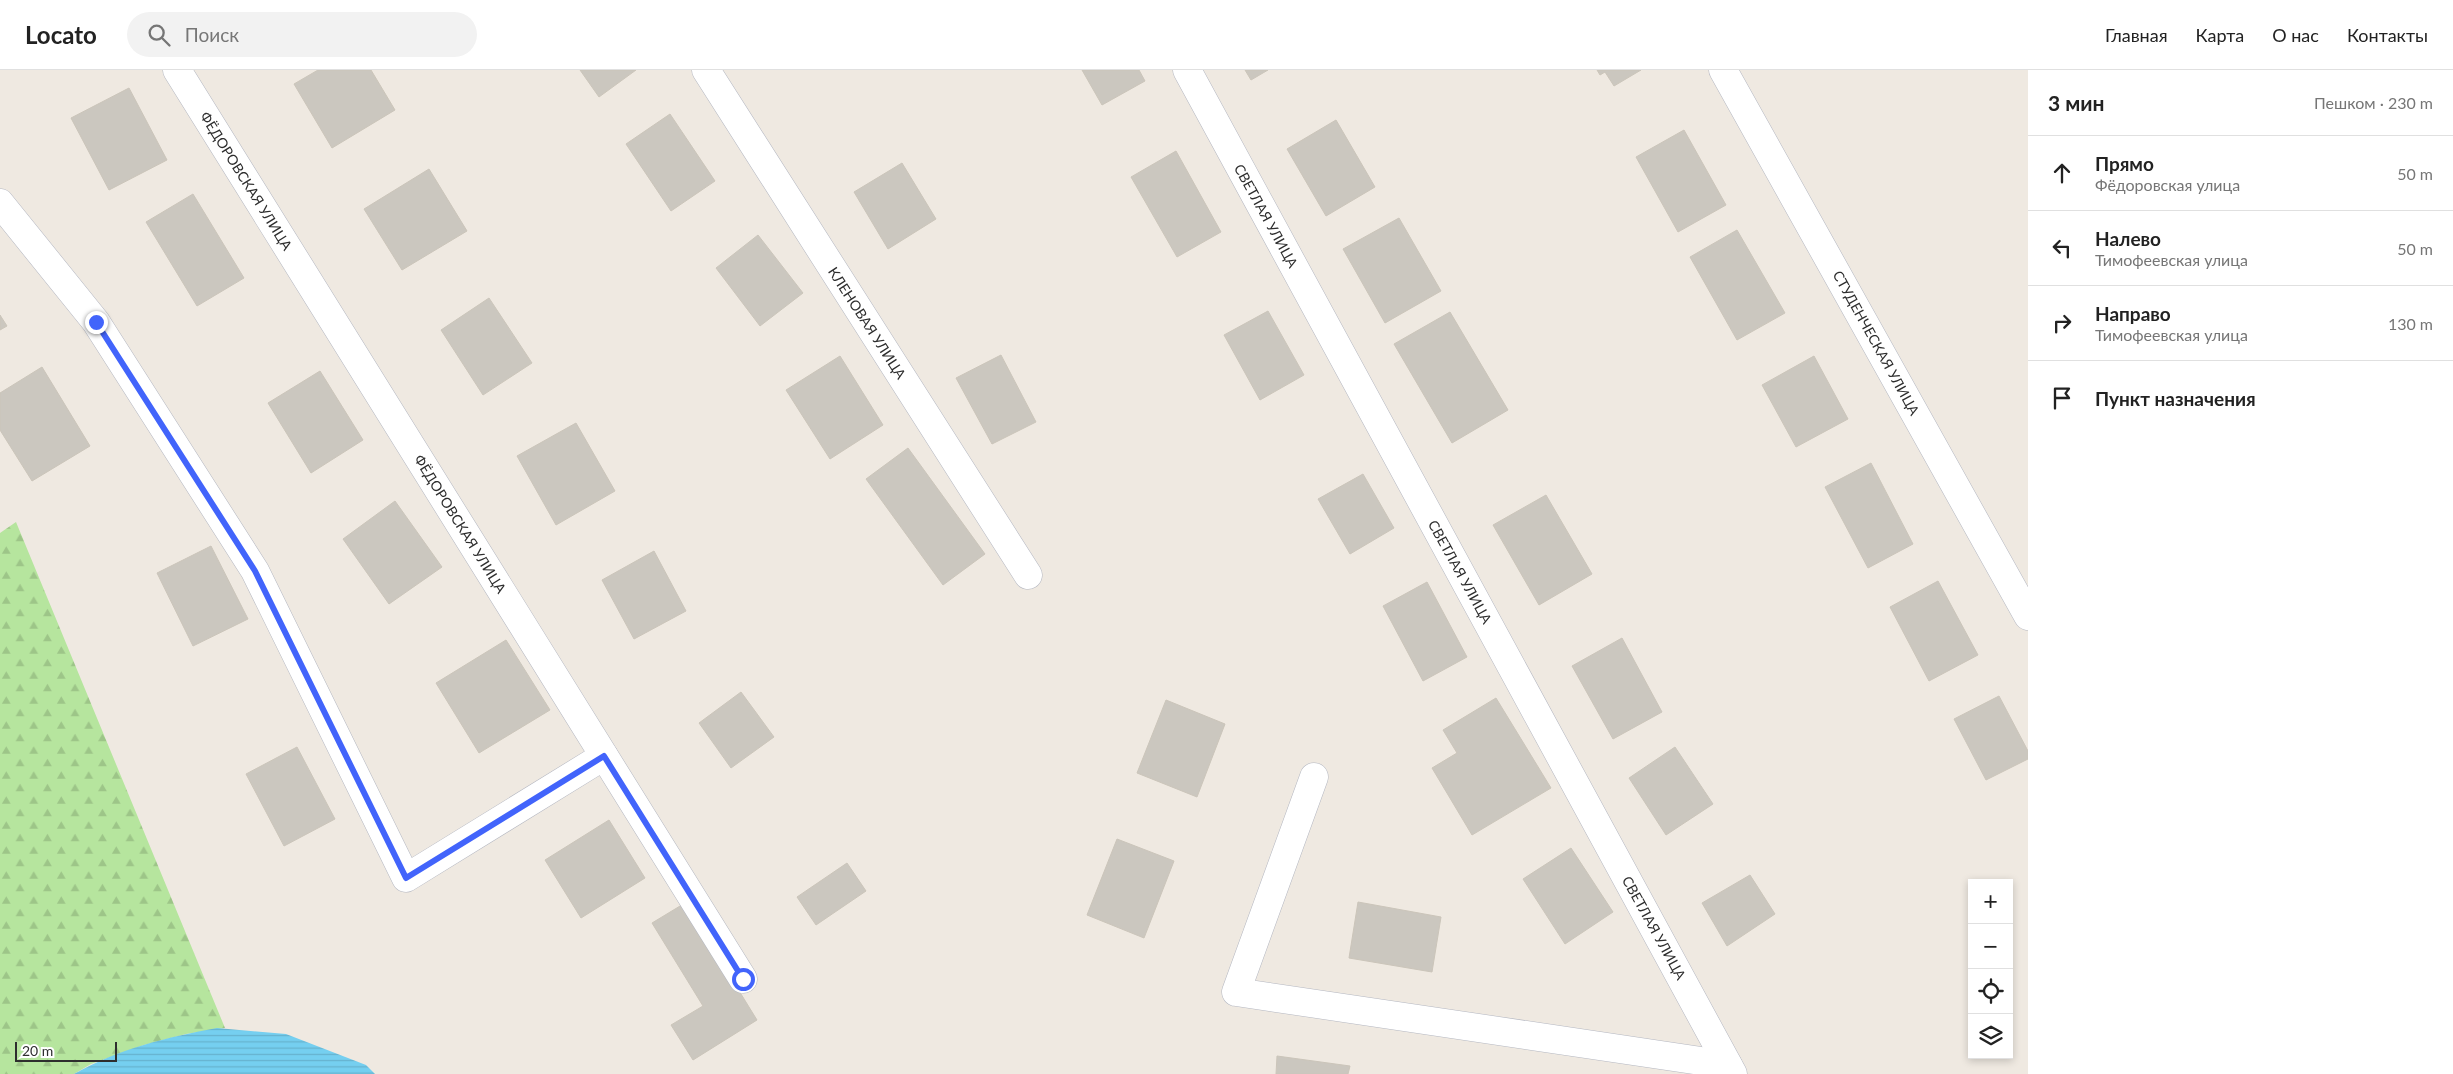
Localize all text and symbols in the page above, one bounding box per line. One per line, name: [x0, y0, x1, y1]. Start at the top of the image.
search box: [127, 12, 477, 57]
text: Locato: [25, 20, 97, 49]
icon: search: [145, 21, 173, 49]
text: Поиск: [185, 23, 239, 46]
text: Главная: [2105, 24, 2168, 46]
text: Карта: [2196, 24, 2244, 46]
text: О нас: [2272, 24, 2319, 46]
text: Контакты: [2347, 24, 2428, 46]
text: 3 мин: [2048, 90, 2105, 115]
text: Пешком · 230 m: [2314, 93, 2433, 112]
street label: ФЁДОРОВСКАЯ УЛИЦА: [197, 108, 296, 254]
text: Прямо: [2095, 152, 2154, 175]
icon: ahead: [2048, 159, 2076, 187]
street label: СВЕТЛАЯ УЛИЦА: [1231, 161, 1302, 271]
text: 50 m: [2397, 164, 2433, 183]
text: Фёдоровская улица: [2095, 175, 2240, 194]
text: Налево: [2095, 227, 2161, 250]
icon: left: [2048, 234, 2076, 262]
text: 50 m: [2397, 239, 2433, 258]
text: Тимофеевская улица: [2095, 250, 2248, 269]
street label: КЛЕНОВАЯ УЛИЦА: [825, 264, 910, 382]
street label: СТУДЕНЧЕСКАЯ УЛИЦА: [1830, 268, 1924, 418]
text: Направо: [2095, 302, 2171, 325]
icon: right: [2048, 309, 2076, 337]
route end: [85, 311, 108, 334]
text: 130 m: [2388, 314, 2433, 333]
text: Тимофеевская улица: [2095, 325, 2248, 344]
icon: arrive: [2048, 384, 2076, 412]
text: Пункт назначения: [2095, 387, 2256, 410]
street label: ФЁДОРОВСКАЯ УЛИЦА: [411, 451, 510, 597]
street label: СВЕТЛАЯ УЛИЦА: [1425, 517, 1496, 627]
street label: СВЕТЛАЯ УЛИЦА: [1619, 873, 1690, 983]
map controls: [1968, 879, 2013, 1059]
button: +: [1968, 879, 2013, 924]
button: −: [1968, 924, 2013, 969]
route start: [732, 968, 755, 991]
button: locate: [1968, 969, 2013, 1014]
button: layers: [1968, 1014, 2013, 1059]
scale bar: [15, 1039, 118, 1062]
text: 20 m: [22, 1042, 53, 1059]

